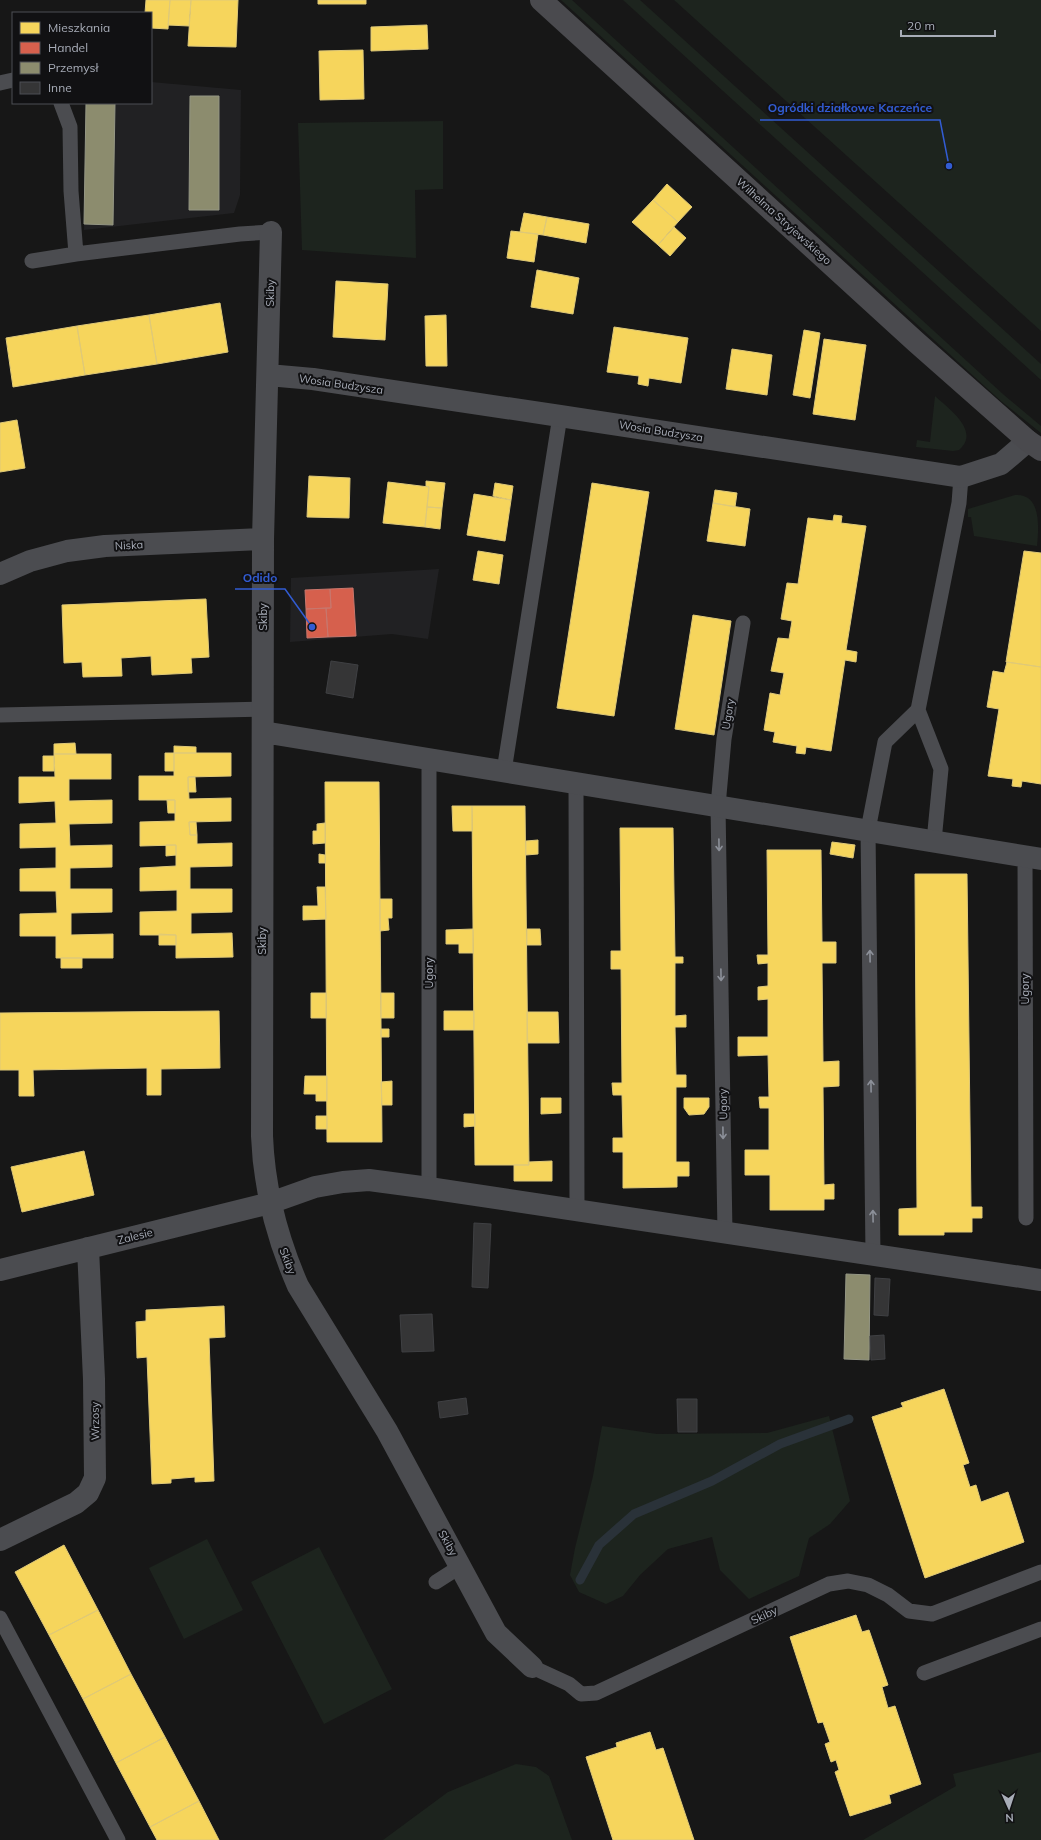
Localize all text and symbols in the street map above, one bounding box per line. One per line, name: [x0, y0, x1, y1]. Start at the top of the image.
legend: [12, 12, 152, 104]
scale bar: [901, 12, 995, 38]
text: 20 m: [907, 18, 935, 33]
text: Mieszkania: [48, 20, 110, 35]
text: Handel: [48, 40, 88, 55]
text: Przemysł: [48, 60, 99, 75]
text: Inne: [48, 80, 72, 95]
callout: Ogródki działkowe Kaczeńce: [760, 96, 940, 120]
text: Ogródki działkowe Kaczeńce: [768, 100, 933, 115]
street label: Wilhelma Stryjewskiego: [734, 175, 834, 267]
street label: Skiby: [263, 279, 277, 307]
street label: Wosia Budzysza: [298, 371, 384, 397]
street label: Wosia Budzysza: [618, 417, 704, 445]
street label: Niska: [114, 537, 144, 553]
callout: Odido: [235, 565, 285, 589]
text: Odido: [243, 570, 277, 585]
street label: Skiby: [256, 603, 270, 631]
street label: Ugory: [719, 697, 737, 730]
one-way arrow: [715, 838, 722, 851]
street label: Skiby: [255, 927, 269, 955]
one-way arrow: [866, 950, 873, 963]
street label: Ugory: [422, 957, 436, 989]
one-way arrow: [717, 968, 725, 981]
street label: Ugory: [1018, 973, 1032, 1005]
one-way arrow: [867, 1080, 875, 1093]
street label: Ugory: [716, 1088, 730, 1120]
one-way arrow: [719, 1126, 727, 1139]
one-way arrow: [869, 1210, 876, 1223]
street label: Zalesie: [116, 1225, 154, 1247]
street label: Skiby: [277, 1246, 300, 1276]
street label: Wrzosy: [88, 1401, 102, 1440]
street label: Skiby: [435, 1528, 461, 1559]
street label: Skiby: [749, 1603, 780, 1627]
north arrow: [989, 1788, 1029, 1828]
text: N: [1005, 1811, 1014, 1825]

